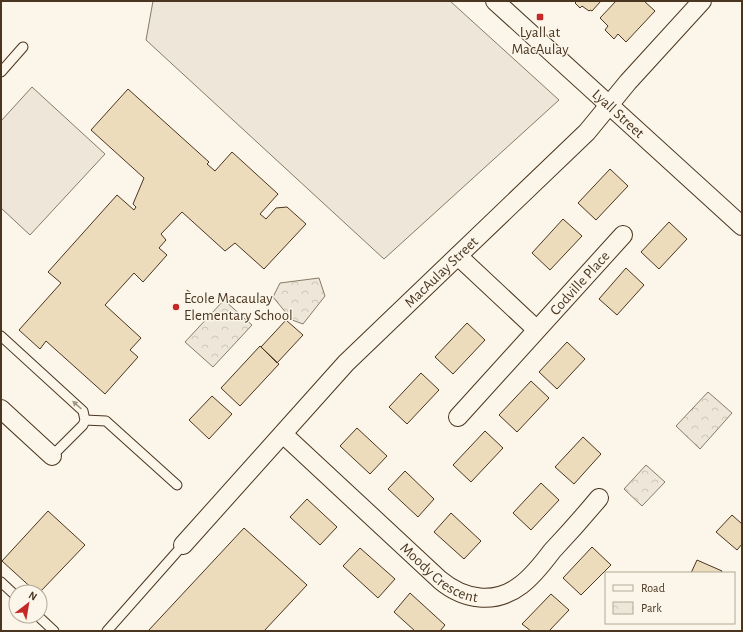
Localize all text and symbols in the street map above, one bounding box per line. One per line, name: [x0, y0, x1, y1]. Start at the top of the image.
marker: Lyall at MacAulay: [535, 12, 545, 22]
place label: Lyall at MacAulay: [511, 25, 569, 57]
street label: Lyall Street: [590, 86, 647, 141]
street label: MacAulay Street: [402, 233, 481, 310]
street label: Codville Place: [547, 248, 612, 318]
place label: Ècole Macaulay Elementary School: [184, 289, 293, 323]
marker: Ècole Macaulay Elementary School: [171, 302, 181, 312]
one-way arrow: [72, 401, 82, 410]
street label: Moody Crescent: [398, 540, 479, 605]
legend: [605, 572, 735, 624]
text: Road: [641, 582, 665, 594]
north arrow: [8, 584, 48, 624]
text: N: [27, 589, 39, 603]
text: Park: [641, 602, 662, 614]

